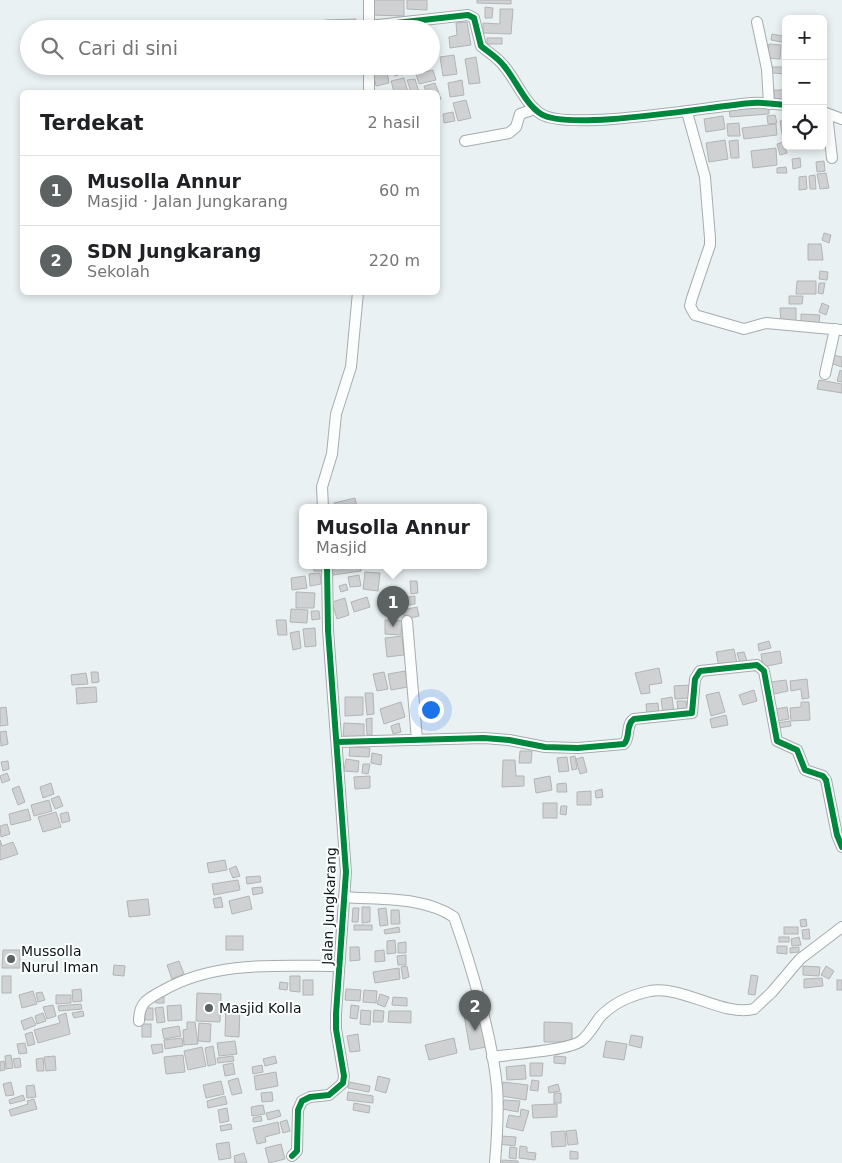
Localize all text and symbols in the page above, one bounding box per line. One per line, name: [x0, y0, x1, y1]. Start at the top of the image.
map controls: [782, 15, 827, 150]
button: +: [782, 15, 827, 60]
search box: [20, 20, 440, 75]
icon: search: [38, 34, 66, 62]
text: Cari di sini: [78, 37, 178, 59]
button: −: [782, 60, 827, 105]
button: locate: [782, 105, 827, 150]
text: Terdekat: [40, 111, 144, 135]
text: 2 hasil: [368, 113, 420, 132]
text: Musolla Annur: [87, 170, 241, 192]
text: 1: [50, 181, 62, 200]
text: 60 m: [379, 181, 420, 200]
text: Masjid · Jalan Jungkarang: [87, 192, 288, 211]
text: SDN Jungkarang: [87, 240, 261, 262]
text: 2: [50, 251, 62, 270]
text: 220 m: [369, 251, 420, 270]
text: Sekolah: [87, 262, 150, 281]
popup: [299, 504, 487, 569]
text: Musolla Annur: [316, 516, 470, 538]
text: Masjid: [316, 538, 367, 557]
pin: 1: [377, 586, 409, 627]
your location: [418, 697, 444, 723]
street label: Jalan Jungkarang: [319, 847, 339, 966]
place label: Mussolla Nurul Iman: [21, 943, 99, 975]
marker: Mussolla Nurul Iman: [5, 953, 17, 965]
pin: 2: [459, 990, 491, 1031]
place label: Masjid Kolla: [219, 1000, 301, 1016]
marker: Masjid Kolla: [203, 1002, 215, 1014]

